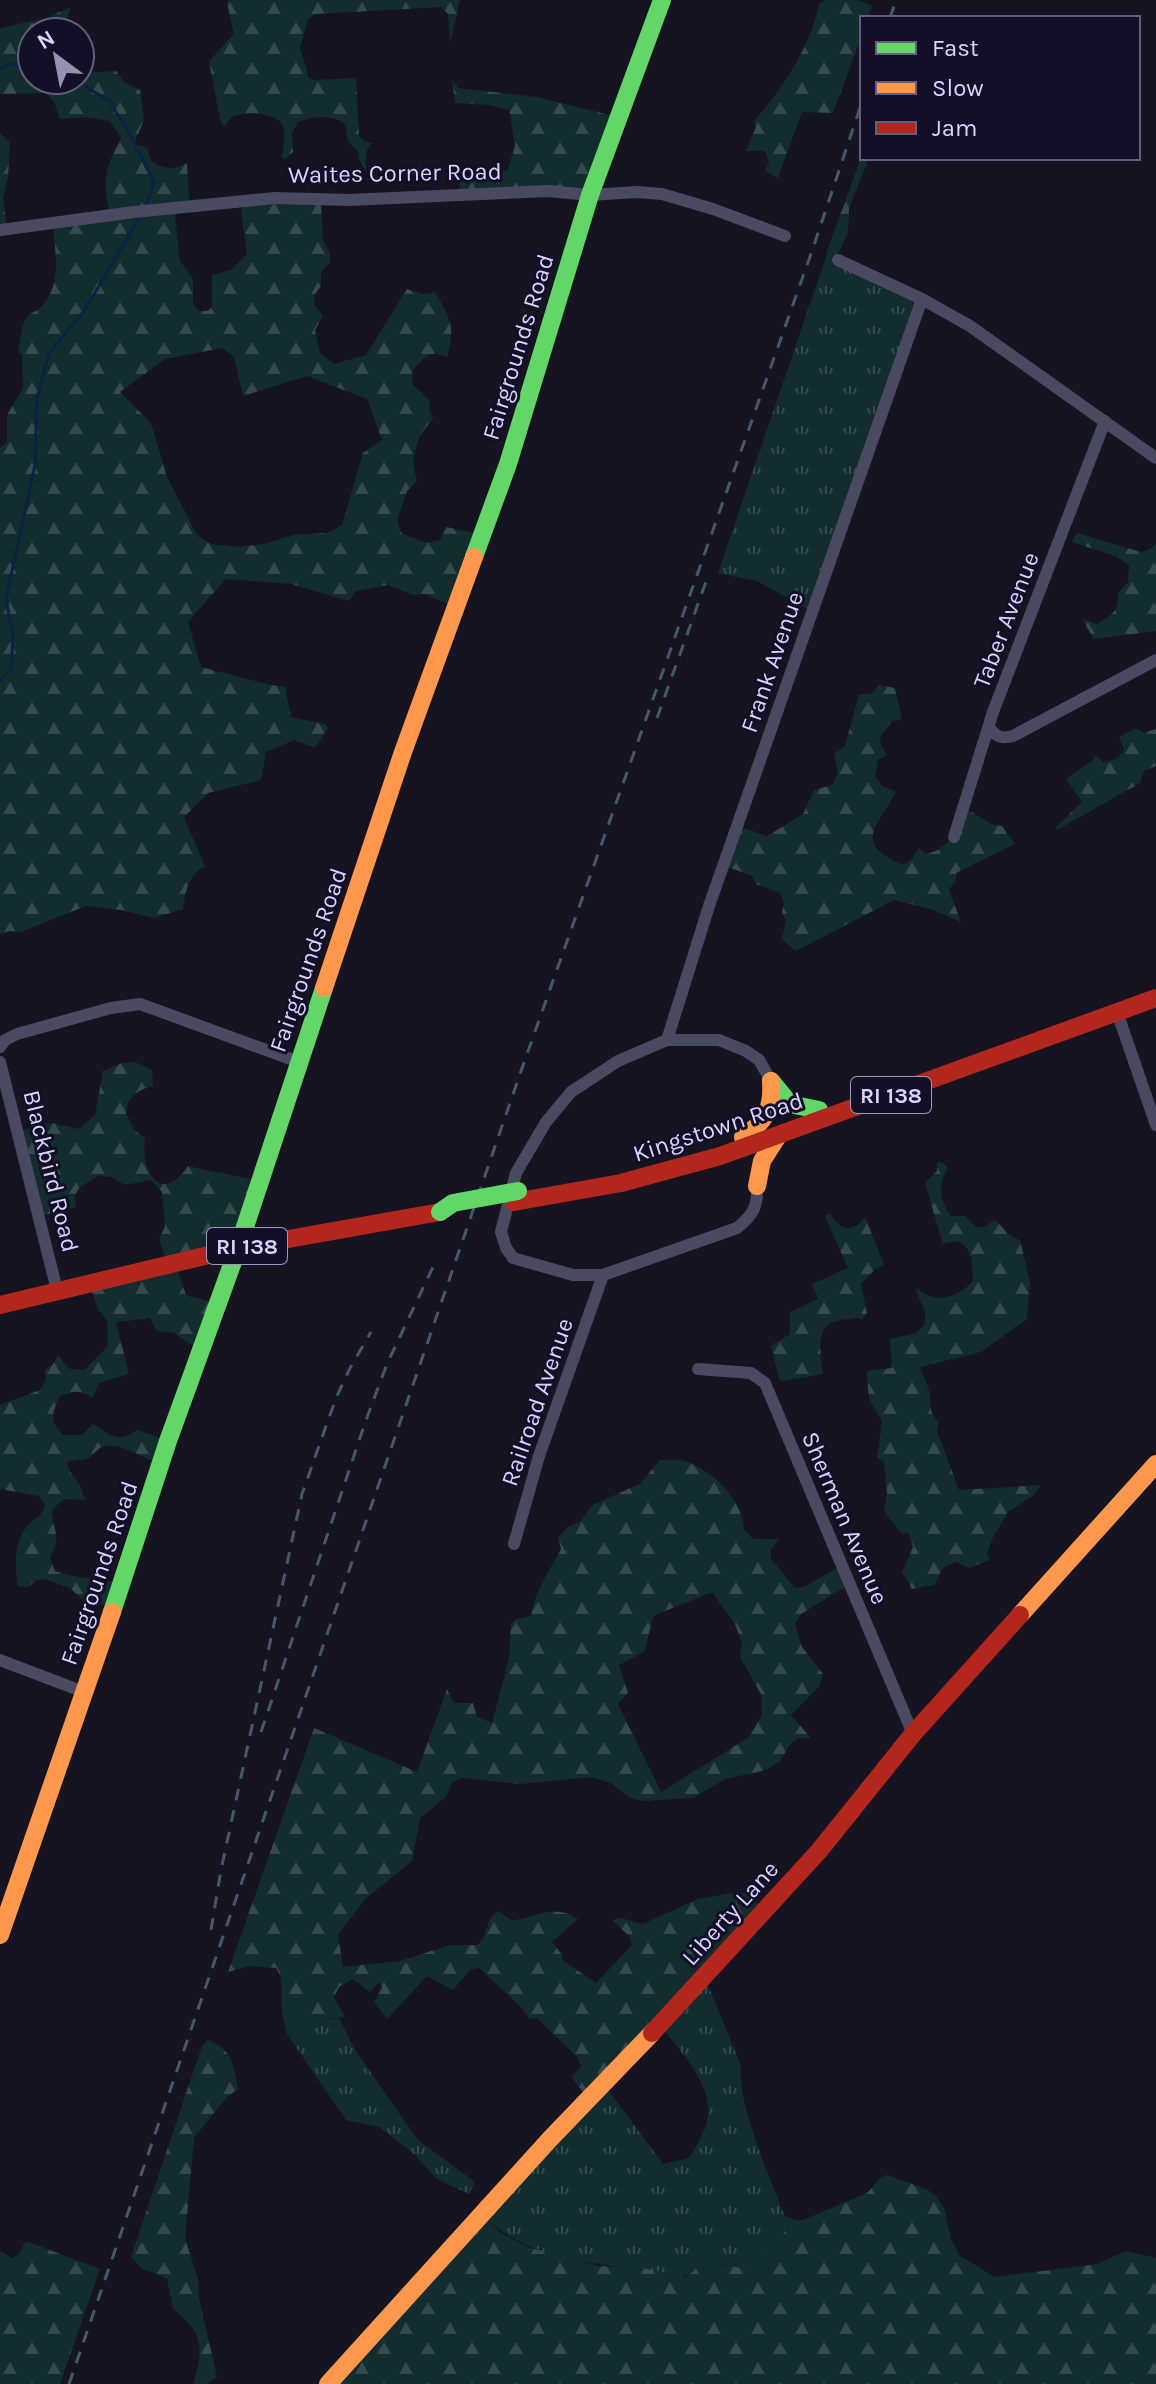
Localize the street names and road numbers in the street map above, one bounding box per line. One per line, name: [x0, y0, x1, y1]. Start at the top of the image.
street label: Waites Corner Road: [288, 157, 502, 189]
street label: Fairgrounds Road: [476, 251, 560, 443]
street label: Taber Avenue: [967, 548, 1045, 692]
street label: Frank Avenue: [735, 588, 809, 736]
street label: Fairgrounds Road: [263, 864, 353, 1056]
road number: RI 138: [851, 1077, 931, 1113]
street label: Kingstown Road: [629, 1086, 807, 1168]
street label: Blackbird Road: [17, 1087, 85, 1255]
road number: RI 138: [207, 1228, 287, 1264]
street label: Railroad Avenue: [495, 1314, 579, 1490]
street label: Sherman Avenue: [796, 1427, 894, 1609]
street label: Fairgrounds Road: [54, 1477, 144, 1669]
street label: Liberty Lane: [676, 1855, 784, 1971]

